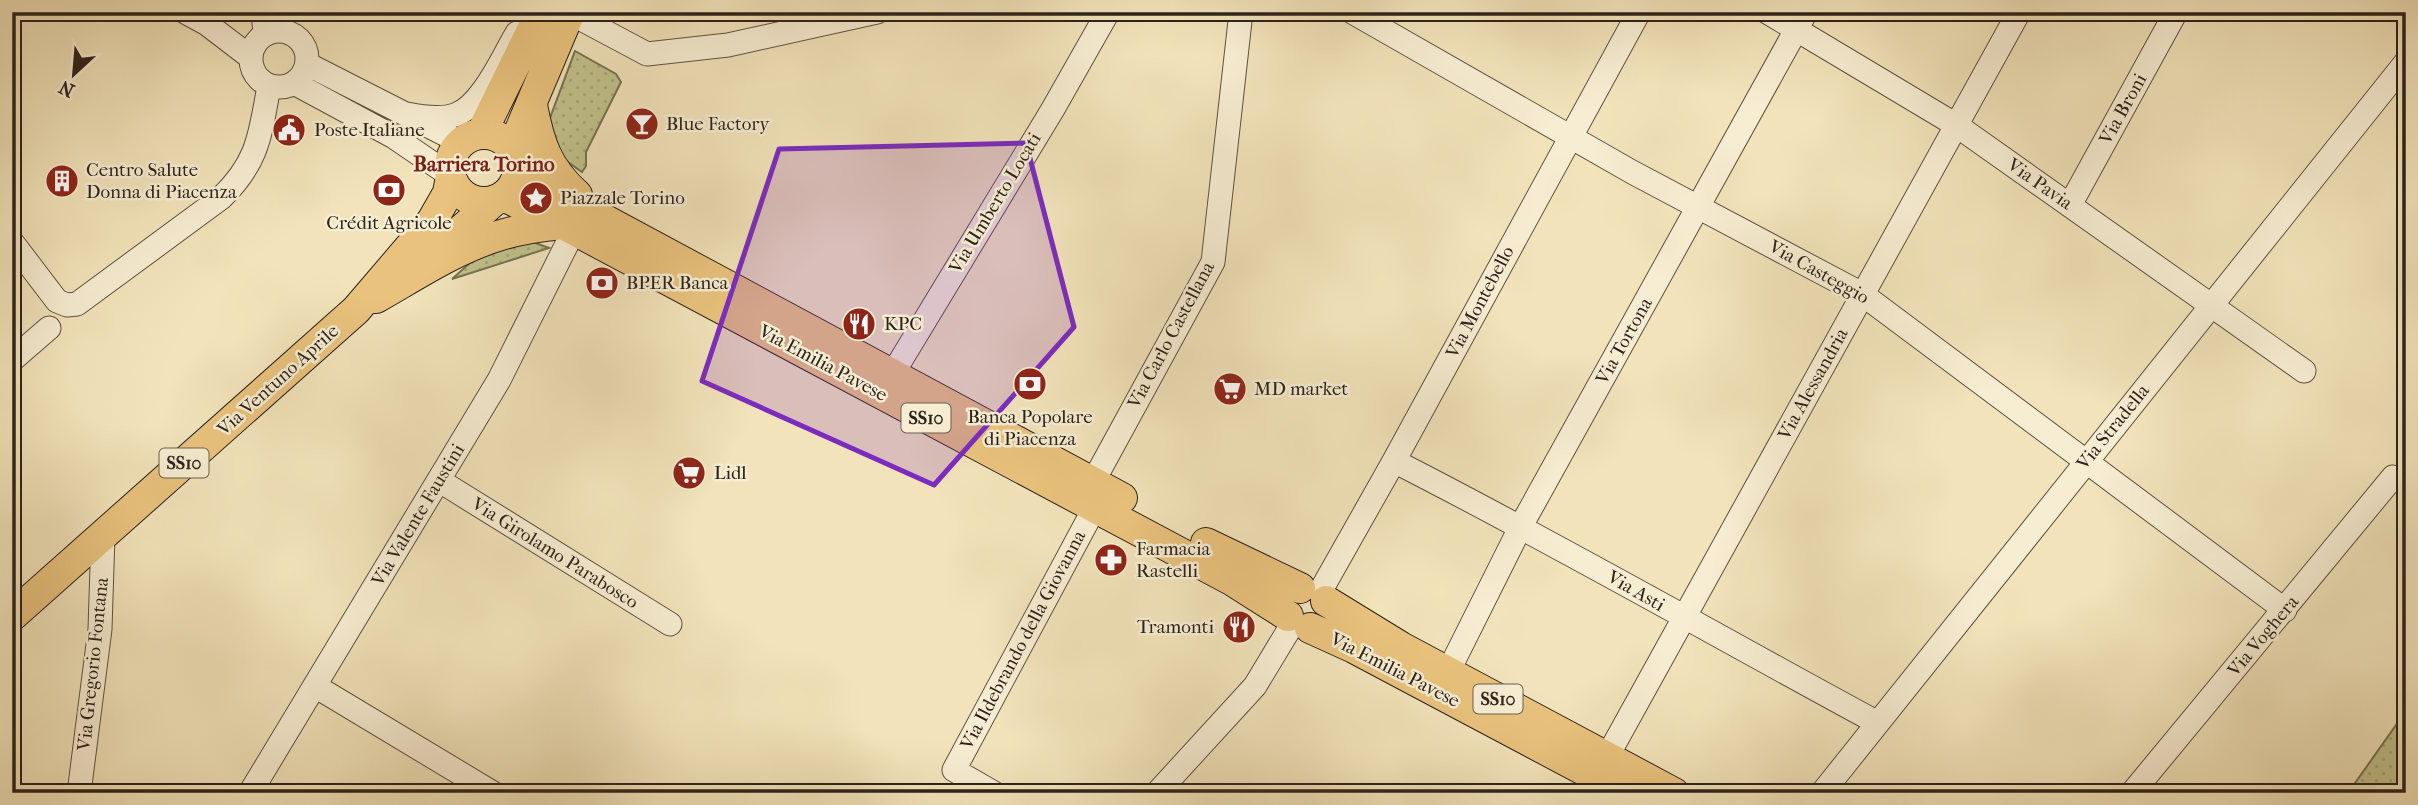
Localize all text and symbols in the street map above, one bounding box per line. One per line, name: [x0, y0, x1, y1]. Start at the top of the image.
north arrow: [38, 38, 108, 108]
street label: Via Broni: [2094, 70, 2152, 149]
text: N: [55, 75, 78, 101]
bar icon: Blue Factory: [623, 105, 661, 143]
public building icon: Poste Italiane: [270, 111, 308, 149]
place label: Blue Factory: [666, 113, 770, 135]
place label: Poste Italiane: [314, 119, 425, 141]
street label: Via Umberto Locati: [944, 128, 1046, 278]
district label: Barriera Torino: [413, 152, 555, 176]
street label: Via Pavia: [2002, 153, 2077, 214]
place label: Centro Salute Donna di Piacenza: [86, 159, 237, 203]
building icon: Centro Salute Donna di Piacenza: [43, 162, 81, 200]
bank icon: Crédit Agricole: [370, 171, 408, 209]
place icon: Piazzale Torino: [517, 179, 555, 217]
place label: Piazzale Torino: [560, 187, 685, 209]
place label: Crédit Agricole: [326, 212, 452, 234]
street label: Via Casteggio: [1764, 235, 1873, 309]
street label: Via Montebello: [1441, 242, 1519, 363]
street label: Via Carlo Castellana: [1123, 258, 1219, 413]
bank icon: BPER Banca: [583, 264, 621, 302]
place label: BPER Banca: [626, 272, 729, 294]
street label: Via Tortona: [1591, 294, 1657, 389]
restaurant icon: KPC: [840, 305, 878, 343]
place label: KPC: [884, 313, 922, 335]
street label: Via Emilia Pavese: [754, 319, 891, 406]
street label: Via Ventuno Aprile: [212, 320, 343, 441]
street label: Via Alessandria: [1773, 324, 1853, 445]
bank icon: Banca Popolare di Piacenza: [1011, 365, 1049, 403]
supermarket icon: MD market: [1211, 370, 1249, 408]
place label: MD market: [1254, 378, 1348, 400]
street label: Via Stradella: [2071, 380, 2154, 475]
road number: SS10: [902, 404, 950, 432]
place label: Banca Popolare di Piacenza: [967, 406, 1093, 450]
street label: Via Valente Faustini: [366, 440, 469, 591]
road number: SS10: [160, 448, 208, 477]
supermarket icon: Lidl: [670, 454, 708, 492]
place label: Lidl: [714, 462, 747, 484]
street label: Via Girolamo Parabosco: [467, 492, 643, 613]
street label: Via Ildebrando della Giovanna: [955, 526, 1090, 754]
place label: Farmacia Rastelli: [1136, 538, 1211, 582]
pharmacy icon: Farmacia Rastelli: [1092, 541, 1130, 579]
street label: Via Asti: [1603, 565, 1669, 616]
street label: Via Gregorio Fontana: [73, 576, 113, 753]
street label: Via Voghera: [2222, 591, 2303, 682]
restaurant icon: Tramonti: [1220, 608, 1258, 646]
place label: Tramonti: [1137, 616, 1214, 638]
street label: Via Emilia Pavese: [1326, 627, 1463, 712]
road number: SS10: [1474, 684, 1522, 714]

